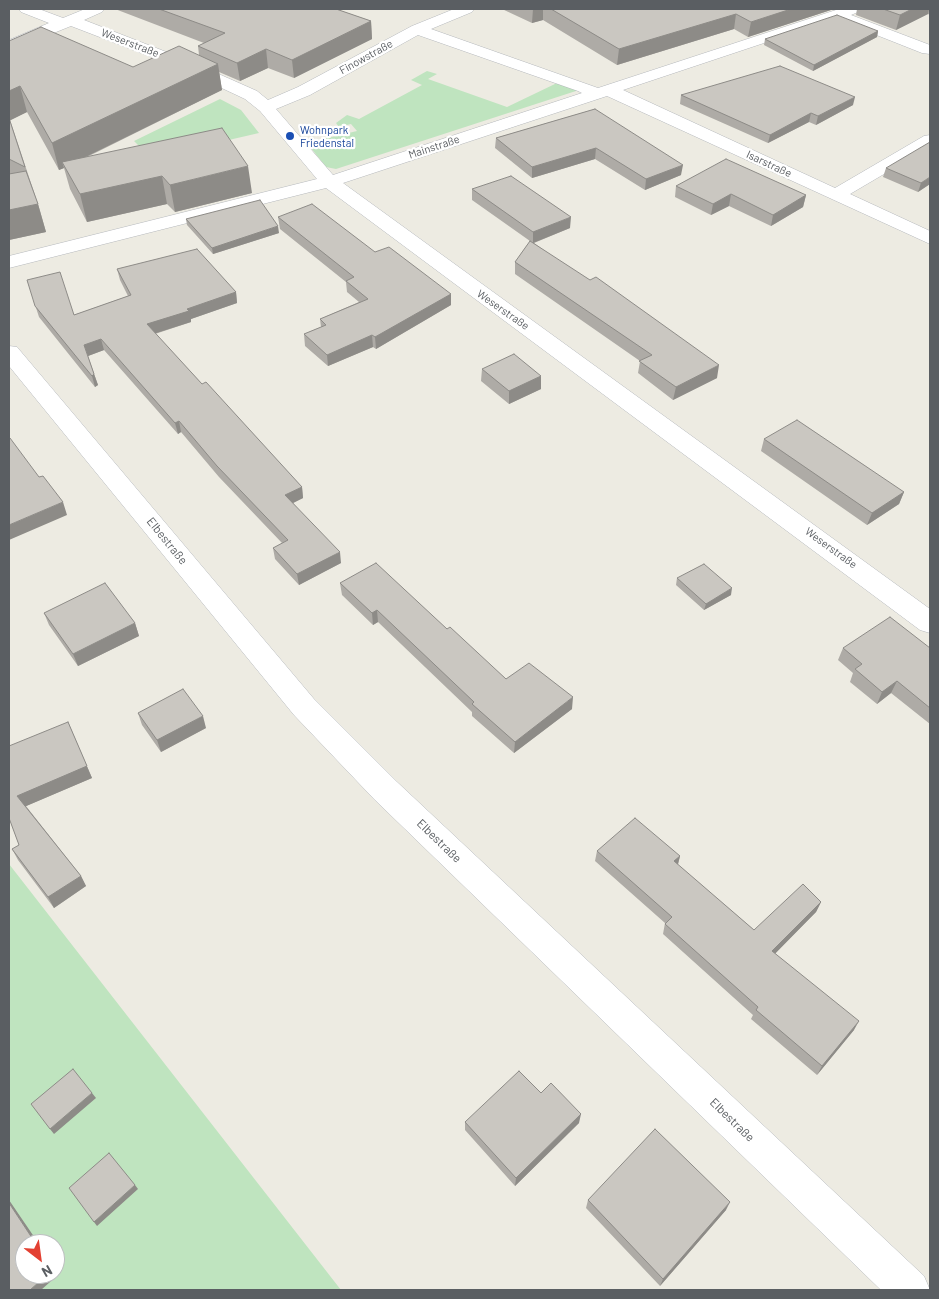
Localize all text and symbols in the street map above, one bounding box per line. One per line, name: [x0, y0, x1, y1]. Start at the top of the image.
street label: Weserstraße: [99, 26, 161, 60]
street label: Finowstraße: [337, 37, 395, 77]
place label: Wohnpark Friedenstal: [300, 123, 354, 149]
marker: Wohnpark Friedenstal: [284, 130, 296, 142]
street label: Mainstraße: [407, 133, 461, 161]
street label: Isarstraße: [744, 148, 794, 180]
street label: Weserstraße: [474, 287, 532, 333]
street label: Elbestraße: [144, 515, 190, 567]
street label: Weserstraße: [802, 525, 860, 571]
street label: Elbestraße: [414, 816, 464, 866]
street label: Elbestraße: [707, 1095, 757, 1145]
north arrow: [15, 1234, 65, 1284]
text: N: [39, 1262, 56, 1281]

